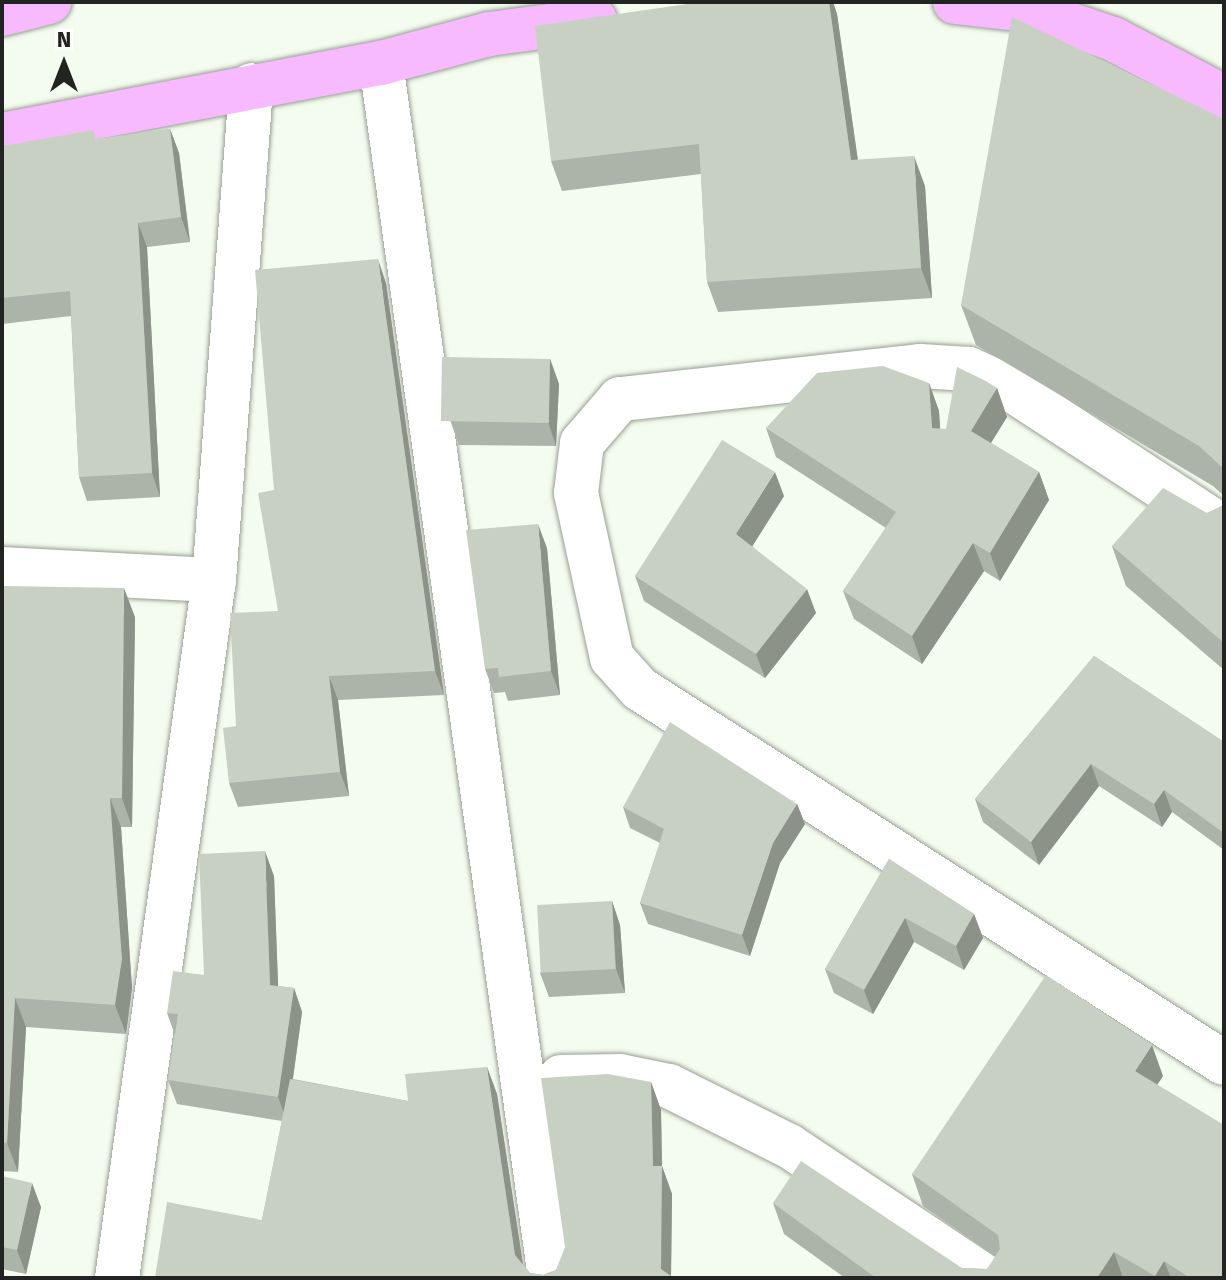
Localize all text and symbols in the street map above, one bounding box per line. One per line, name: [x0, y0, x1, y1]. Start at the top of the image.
north arrow: [24, 24, 104, 104]
text: N: [57, 26, 71, 53]

